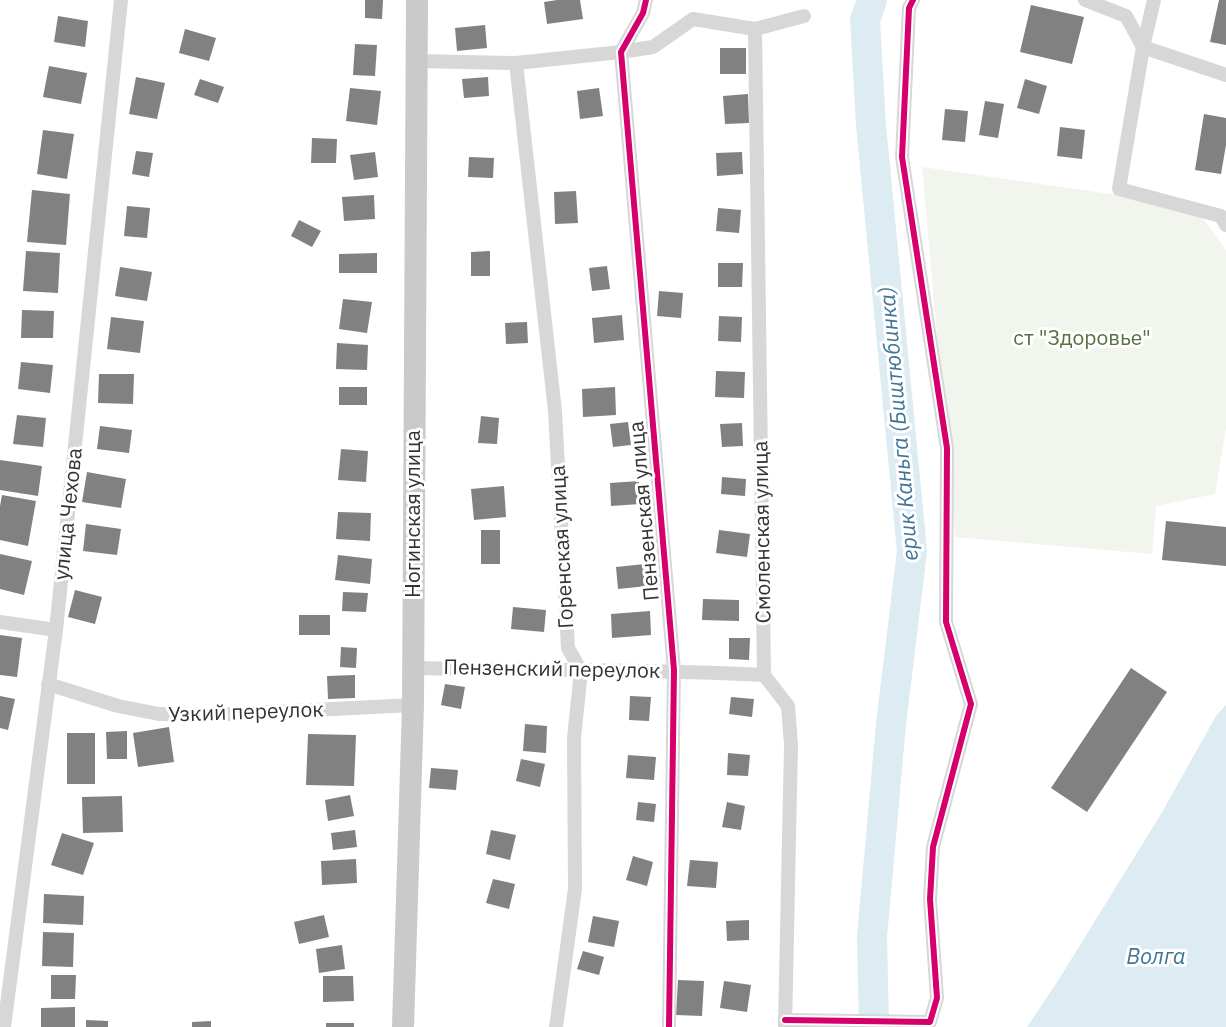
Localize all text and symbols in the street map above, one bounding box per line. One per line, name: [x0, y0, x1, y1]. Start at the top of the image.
water label: ерик Каньга (Биштюбинка): [871, 286, 924, 562]
park label: ст "Здоровье": [1013, 323, 1151, 351]
street label: Пензенская улица: [621, 420, 665, 602]
street label: Ногинская улица: [398, 430, 426, 598]
street label: Смоленская улица: [745, 441, 777, 624]
street label: улица Чехова: [46, 446, 88, 581]
street label: Горенская улица: [543, 465, 579, 630]
street label: Пензенский переулок: [443, 652, 661, 684]
street label: Узкий переулок: [168, 694, 324, 728]
water label: Волга: [1126, 941, 1186, 970]

